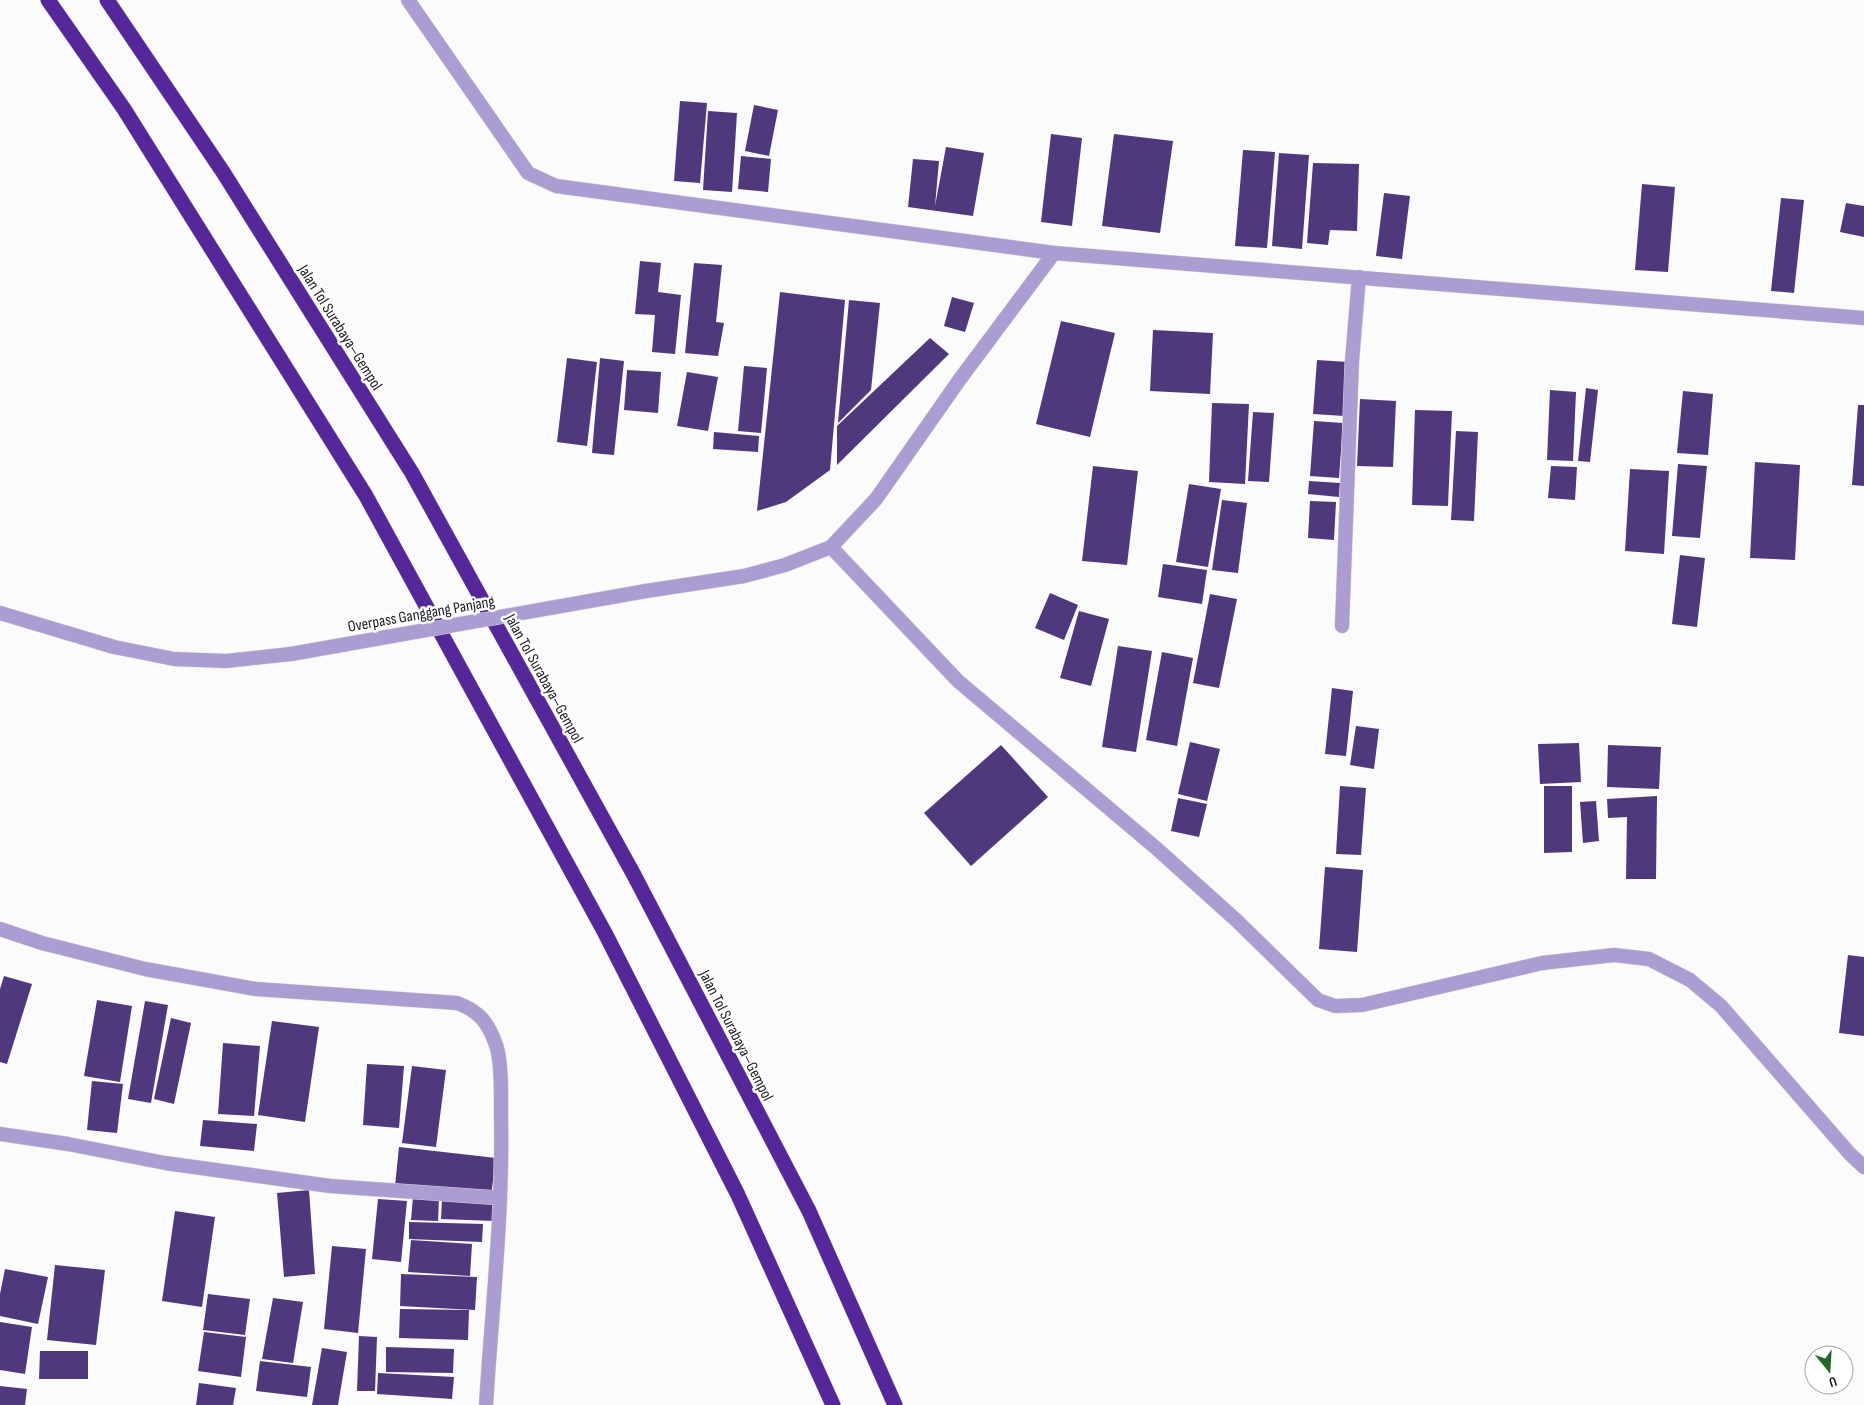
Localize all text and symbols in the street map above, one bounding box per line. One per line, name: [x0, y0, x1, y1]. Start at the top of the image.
street label: Jalan Tol Surabaya–Gempol: [293, 261, 386, 394]
street label: Overpass Ganggang Panjang: [346, 592, 496, 637]
street label: Jalan Tol Surabaya–Gempol: [500, 610, 587, 746]
street label: Jalan Tol Surabaya–Gempol: [694, 966, 777, 1104]
north arrow: [1804, 1345, 1854, 1395]
text: U: [1827, 1373, 1839, 1391]

